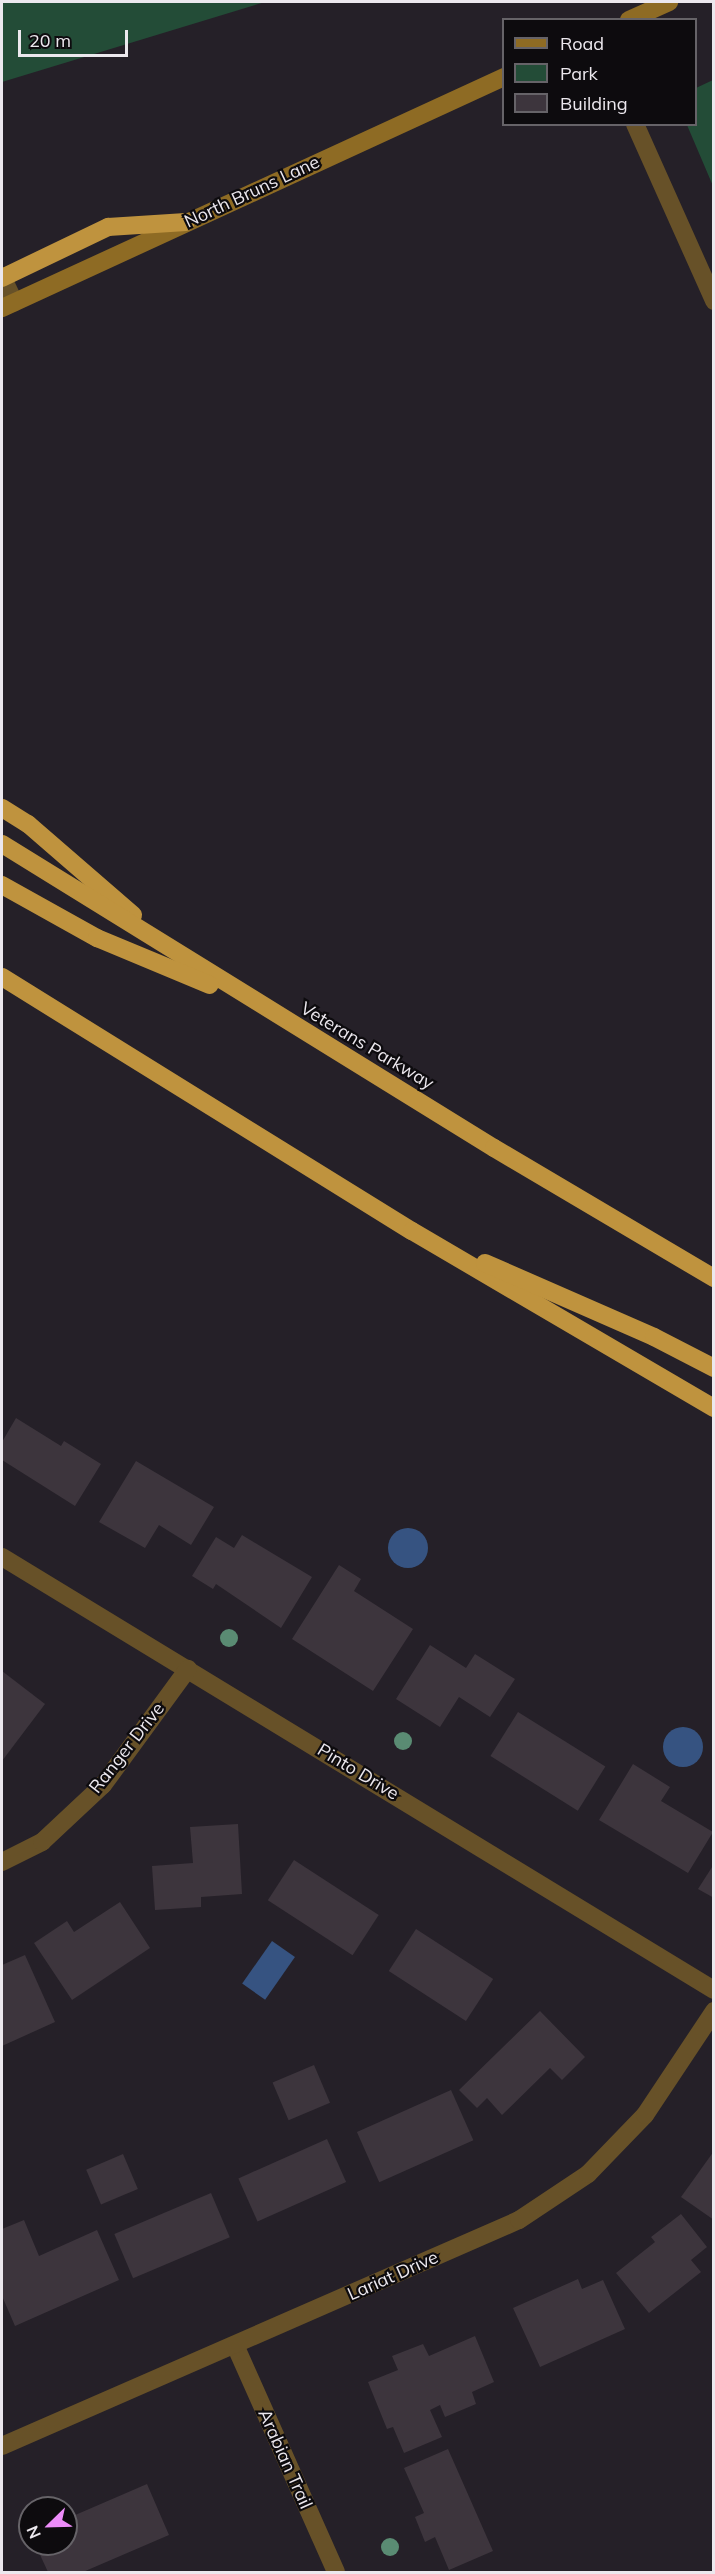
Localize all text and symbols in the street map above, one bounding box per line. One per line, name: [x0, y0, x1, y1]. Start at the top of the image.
scale bar: [21, 18, 130, 56]
legend: [502, 18, 697, 126]
text: 20 m: [29, 29, 71, 52]
text: Road: [560, 32, 604, 55]
text: Park: [560, 62, 598, 85]
text: Building: [560, 92, 628, 115]
street label: North Bruns Lane: [181, 151, 323, 233]
street label: Veterans Parkway: [296, 998, 438, 1094]
street label: Ranger Drive: [85, 1698, 169, 1798]
street label: Pinto Drive: [313, 1739, 403, 1805]
street label: Lariat Drive: [344, 2246, 442, 2306]
street label: Arabian Trail: [253, 2406, 317, 2512]
north arrow: [18, 2496, 78, 2556]
text: N: [22, 2523, 45, 2542]

